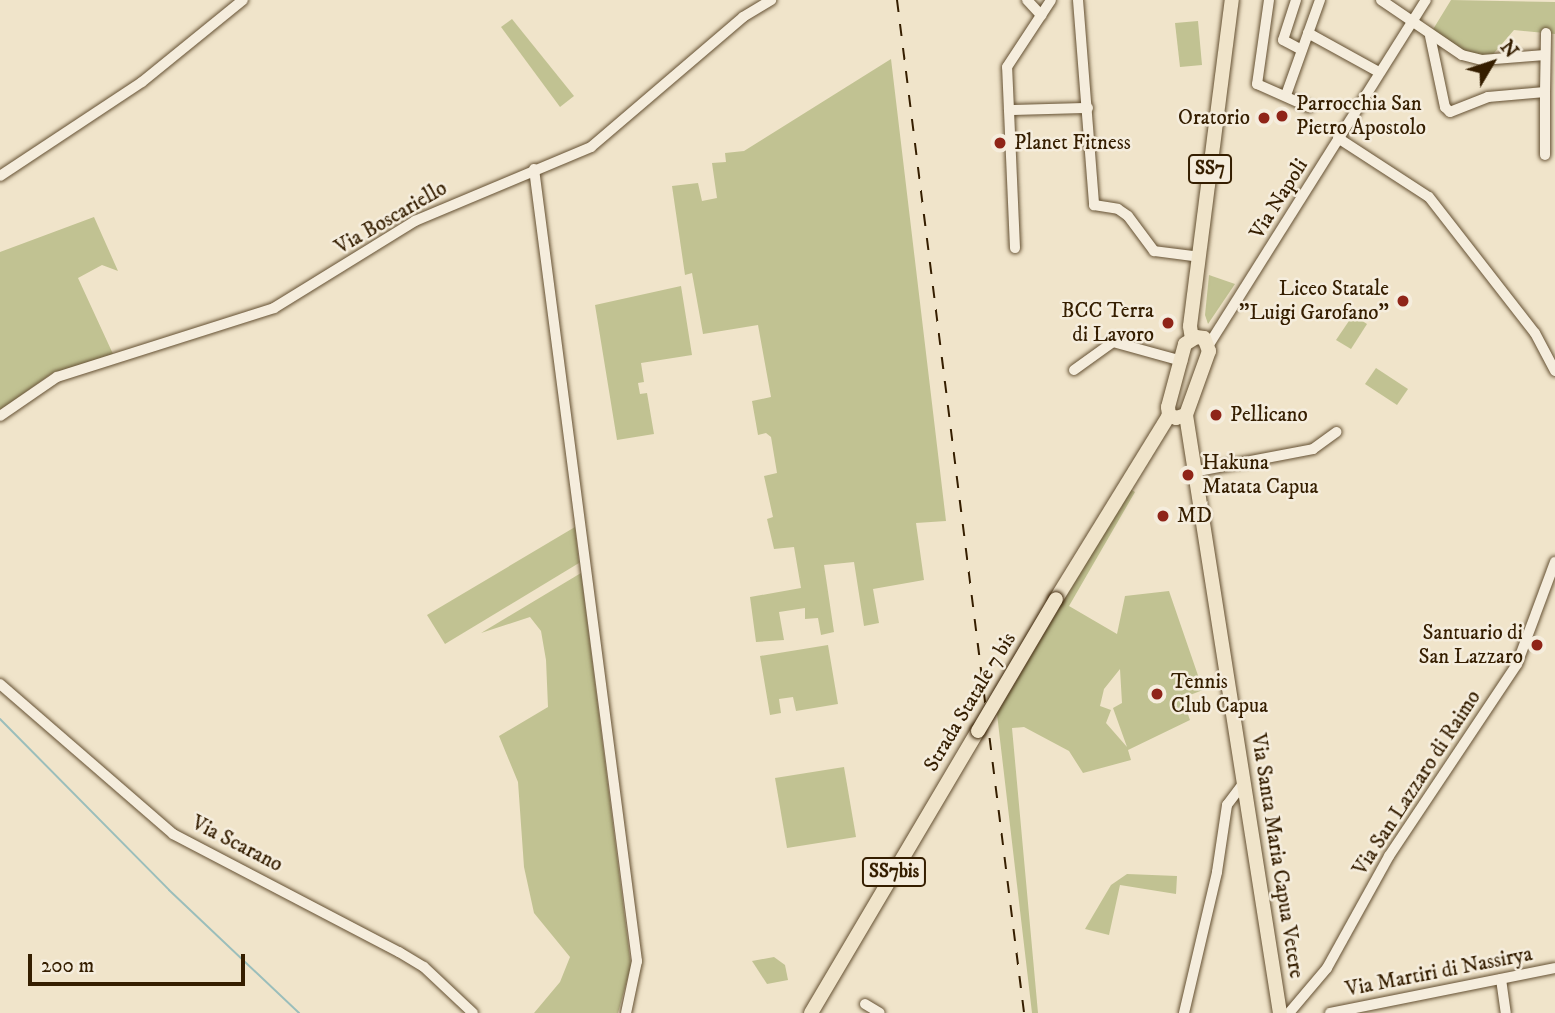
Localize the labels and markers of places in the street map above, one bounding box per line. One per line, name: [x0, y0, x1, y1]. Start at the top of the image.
place label: Parrocchia San Pietro Apostolo: [1296, 91, 1426, 141]
place label: Oratorio: [1178, 105, 1250, 131]
marker: Parrocchia San Pietro Apostolo: [1274, 108, 1290, 124]
marker: Oratorio: [1256, 110, 1272, 126]
place label: Planet Fitness: [1014, 130, 1131, 156]
marker: Planet Fitness: [992, 135, 1008, 151]
place label: Liceo Statale "Luigi Garofano": [1239, 276, 1389, 326]
marker: Liceo Statale "Luigi Garofano": [1395, 293, 1411, 309]
place label: BCC Terra di Lavoro: [1061, 298, 1154, 348]
marker: BCC Terra di Lavoro: [1160, 315, 1176, 331]
place label: Pellicano: [1230, 402, 1308, 428]
marker: Pellicano: [1208, 407, 1224, 423]
place label: Hakuna Matata Capua: [1202, 450, 1318, 500]
marker: Hakuna Matata Capua: [1180, 467, 1196, 483]
place label: MD: [1177, 503, 1212, 529]
marker: MD: [1155, 508, 1171, 524]
place label: Santuario di San Lazzaro: [1418, 620, 1523, 670]
marker: Santuario di San Lazzaro: [1529, 637, 1545, 653]
place label: Tennis Club Capua: [1171, 669, 1268, 719]
marker: Tennis Club Capua: [1149, 686, 1165, 702]

